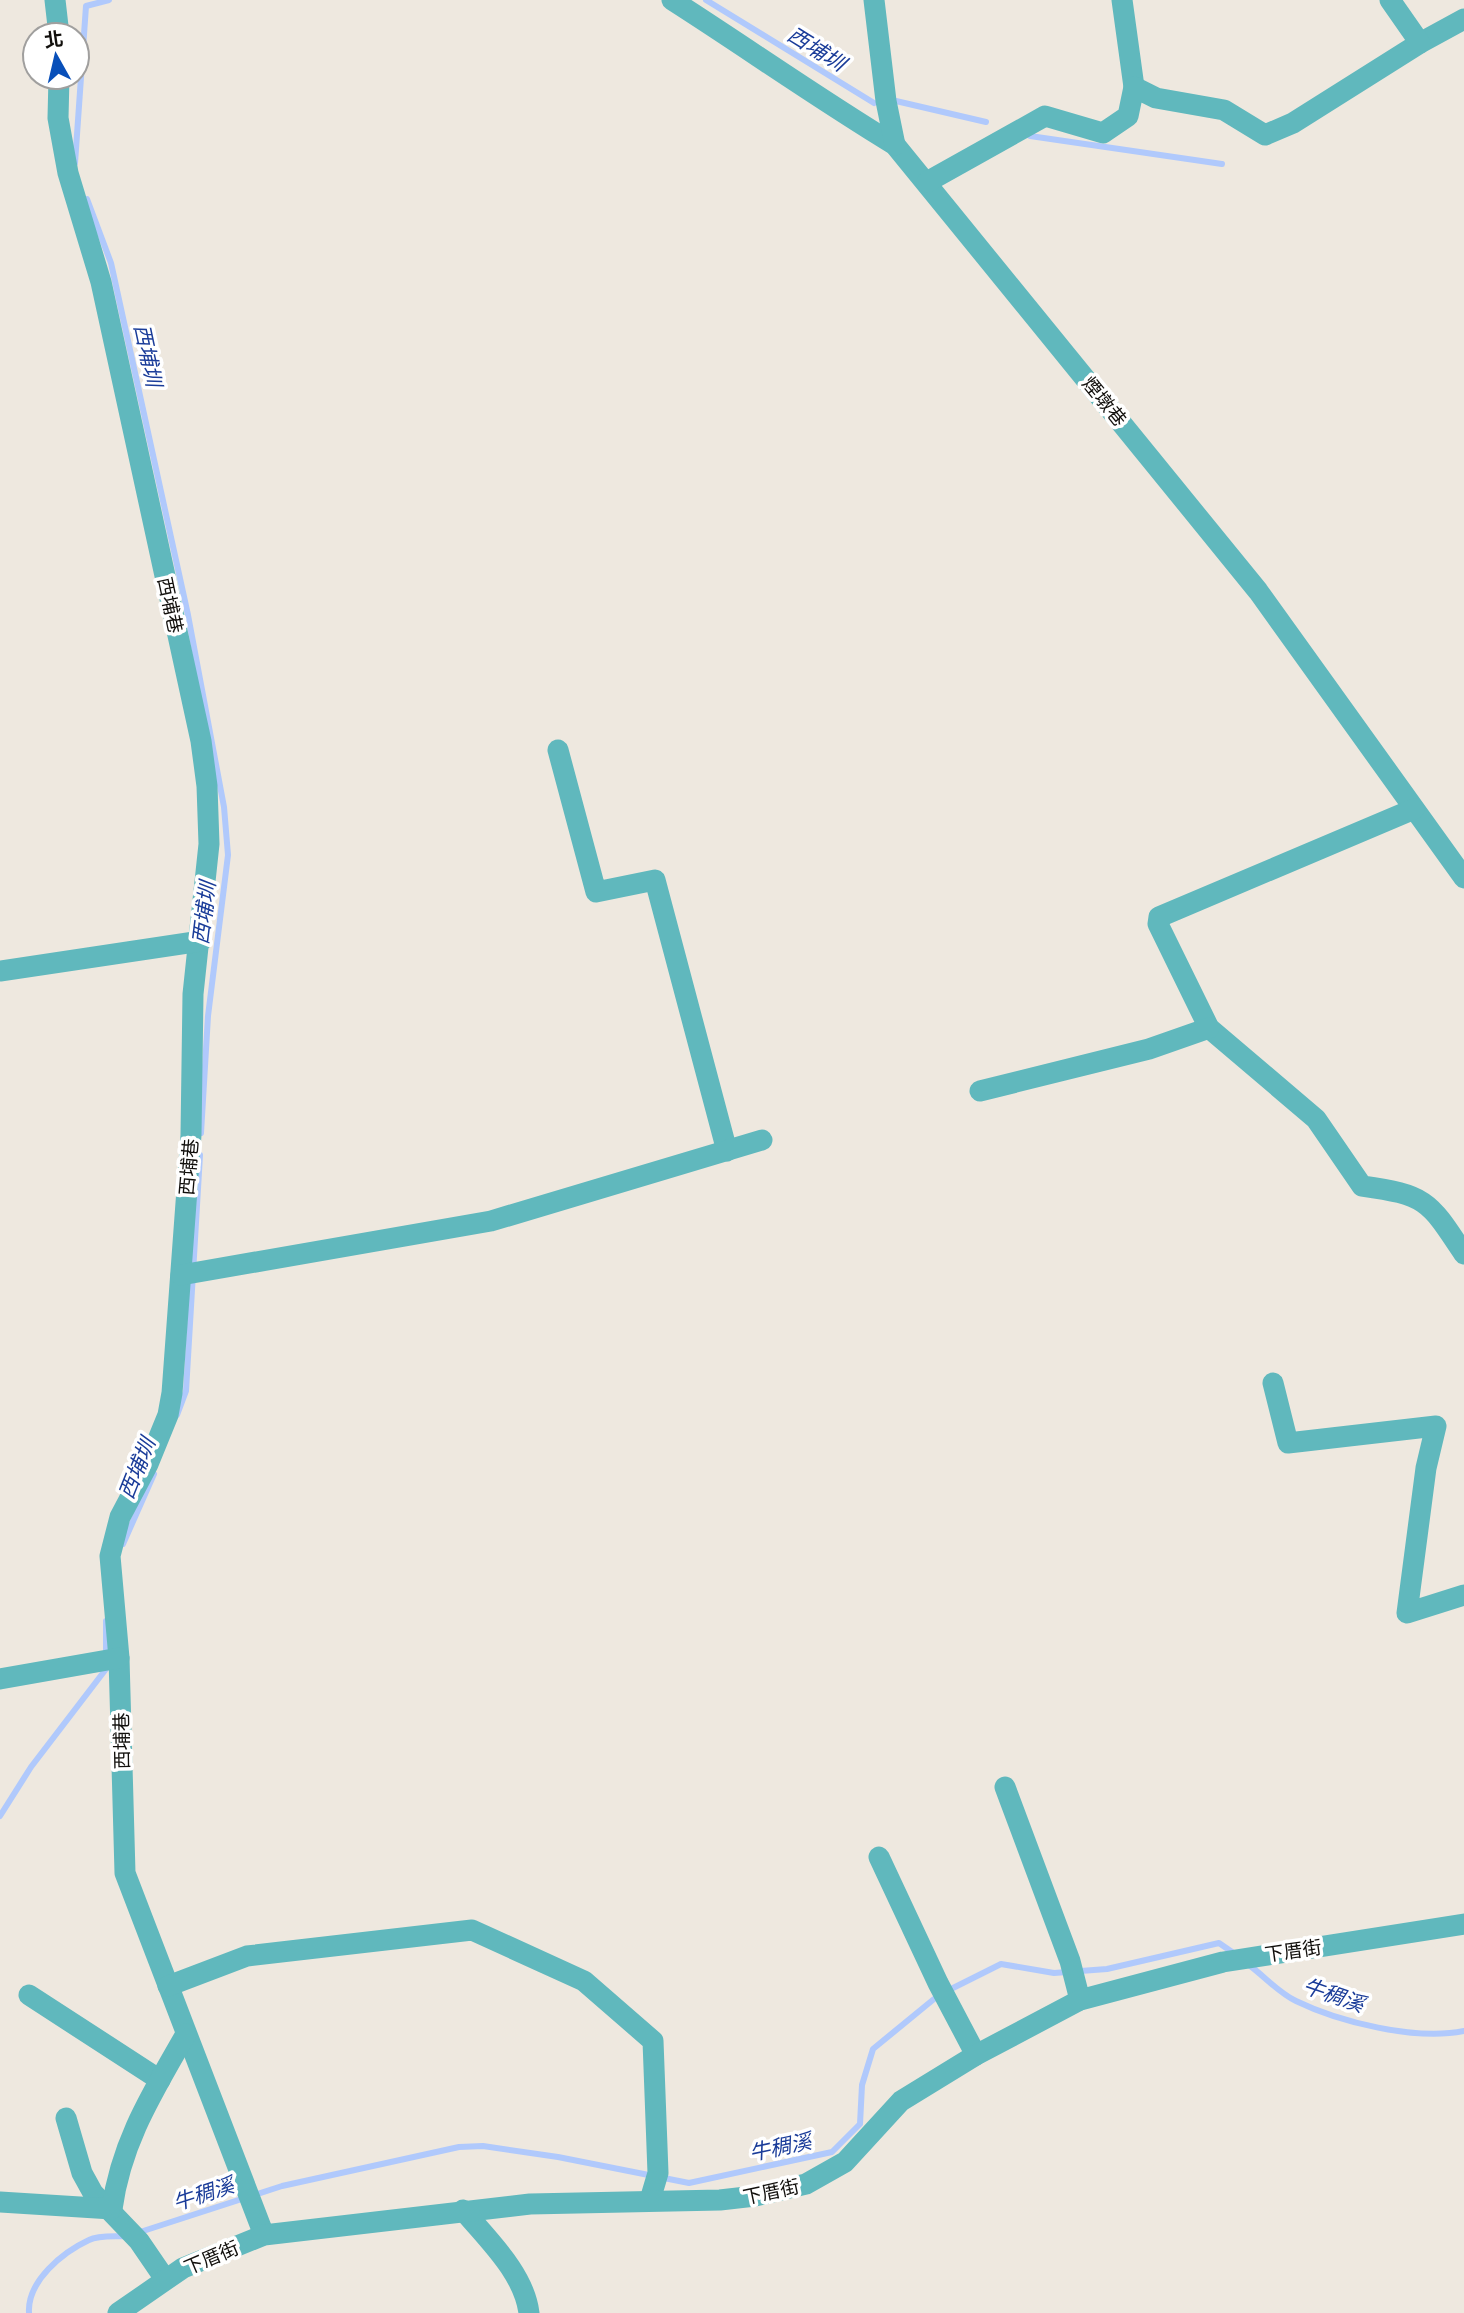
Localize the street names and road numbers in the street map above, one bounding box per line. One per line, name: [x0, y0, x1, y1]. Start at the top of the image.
street label: 煙墩巷: [1078, 372, 1132, 430]
street label: 西埔巷: [154, 575, 188, 635]
street label: 西埔巷: [174, 1138, 202, 1196]
street label: 西埔巷: [109, 1712, 133, 1770]
street label: 下厝街: [1263, 1935, 1323, 1965]
street label: 下厝街: [741, 2174, 801, 2208]
street label: 下厝街: [180, 2235, 242, 2279]

